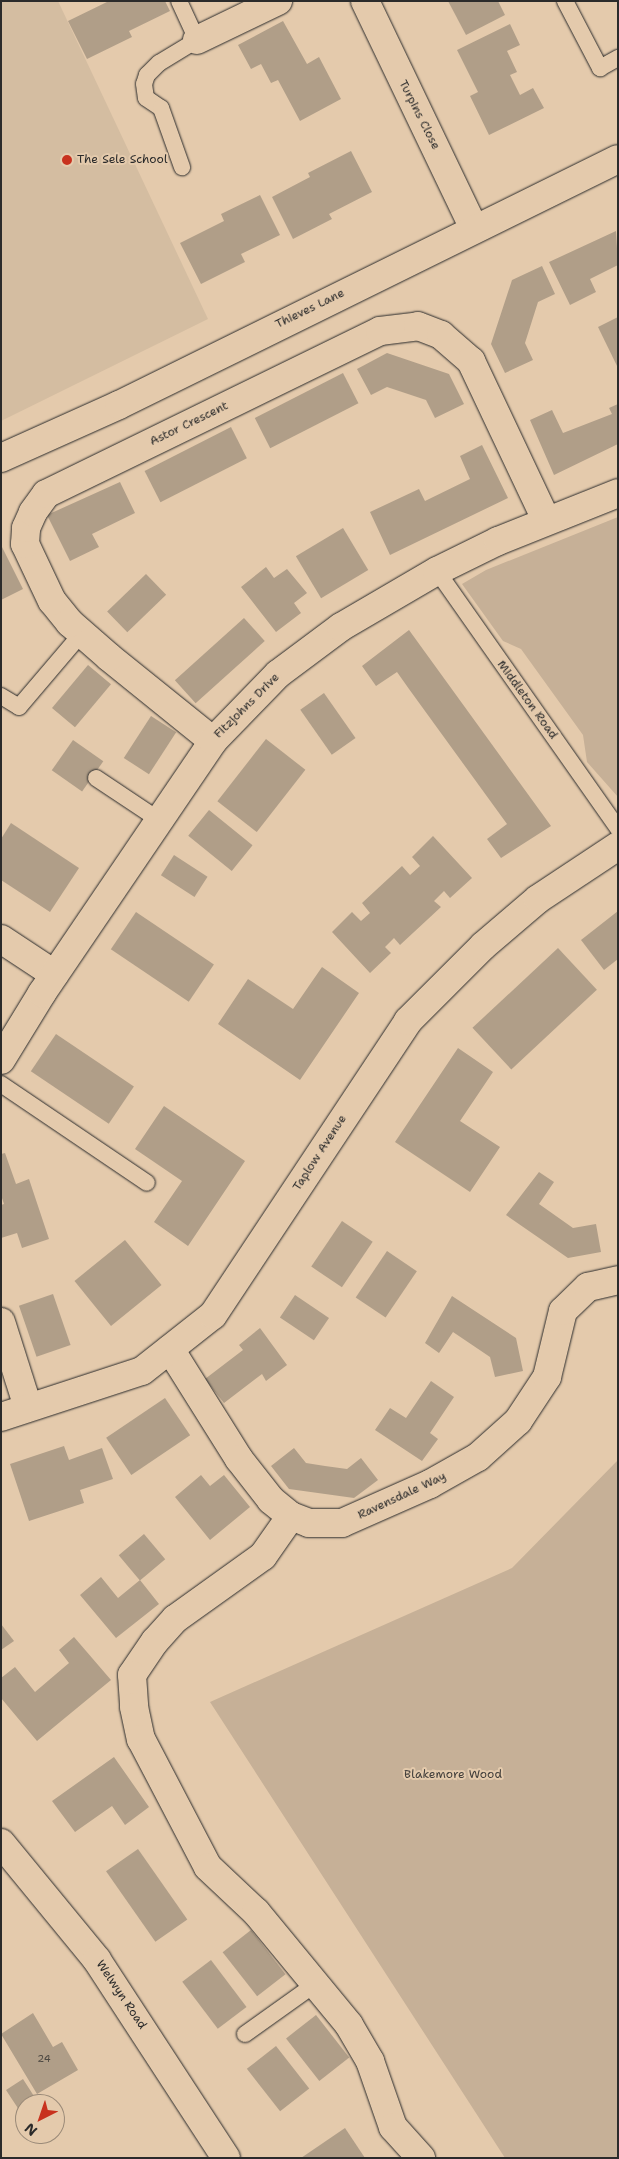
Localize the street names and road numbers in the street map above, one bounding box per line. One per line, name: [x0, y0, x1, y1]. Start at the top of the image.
street label: Turpins Close: [395, 78, 443, 152]
street label: Thieves Lane: [273, 286, 347, 332]
street label: Astor Crescent: [147, 399, 231, 449]
street label: Middleton Road: [494, 658, 560, 742]
street label: Fitzjohns Drive: [211, 670, 283, 742]
street label: Taplow Avenue: [290, 1112, 350, 1194]
street label: Ravensdale Way: [356, 1469, 448, 1523]
street label: Welwyn Road: [93, 1958, 149, 2032]

